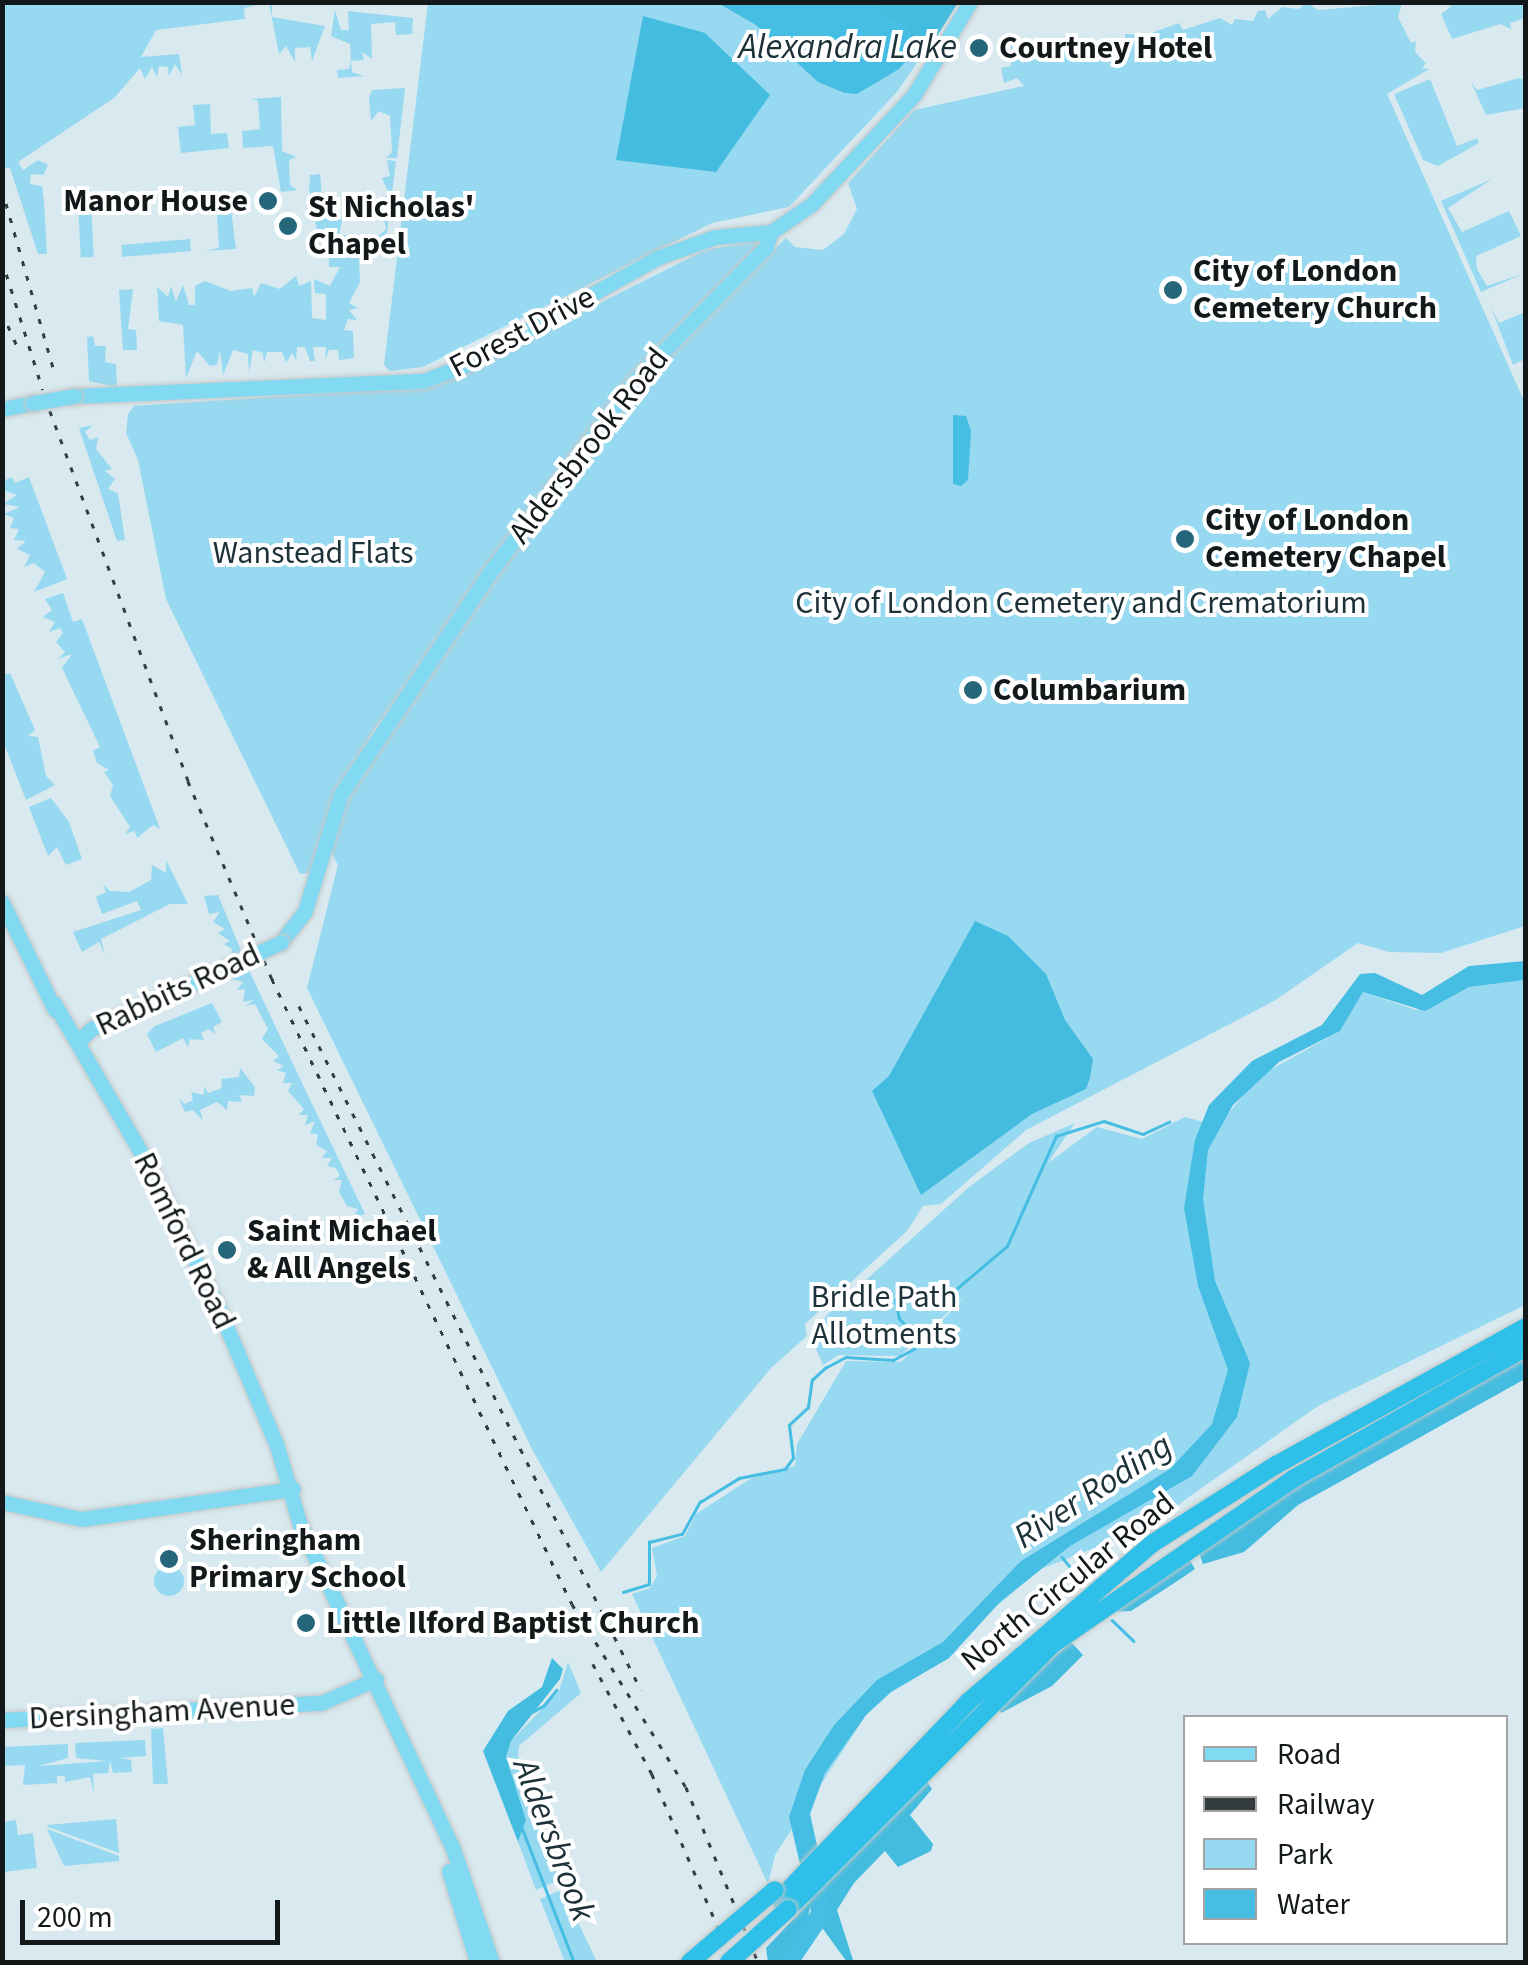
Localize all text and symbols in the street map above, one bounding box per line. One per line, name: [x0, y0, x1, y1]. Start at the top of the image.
water label: Alexandra Lake: [739, 26, 957, 68]
place label: Courtney Hotel: [999, 29, 1212, 67]
marker: Courtney Hotel: [968, 37, 990, 59]
place label: Manor House: [63, 182, 248, 220]
place label: St Nicholas' Chapel: [308, 189, 474, 264]
marker: Manor House: [257, 190, 279, 212]
marker: St Nicholas' Chapel: [277, 215, 299, 237]
place label: City of London Cemetery Church: [1193, 253, 1437, 328]
street label: Forest Drive: [443, 278, 601, 386]
marker: City of London Cemetery Church: [1162, 279, 1184, 301]
street label: Aldersbrook Road: [501, 341, 677, 551]
place label: City of London Cemetery Chapel: [1205, 502, 1446, 577]
marker: City of London Cemetery Chapel: [1174, 528, 1196, 550]
park label: Wanstead Flats: [213, 534, 413, 572]
park label: City of London Cemetery and Crematorium: [795, 584, 1367, 622]
place label: Columbarium: [993, 671, 1186, 709]
marker: Columbarium: [962, 679, 984, 701]
street label: Rabbits Road: [90, 935, 266, 1045]
street label: Romford Road: [125, 1146, 243, 1336]
place label: Saint Michael & All Angels: [247, 1213, 437, 1288]
marker: Saint Michael & All Angels: [216, 1239, 238, 1261]
park label: Bridle Path Allotments: [811, 1279, 957, 1354]
water label: River Roding: [1006, 1424, 1180, 1558]
street label: North Circular Road: [954, 1484, 1182, 1680]
place label: Sheringham Primary School: [189, 1522, 406, 1597]
marker: Sheringham Primary School: [158, 1548, 180, 1570]
place label: Little Ilford Baptist Church: [326, 1604, 699, 1642]
marker: Little Ilford Baptist Church: [295, 1612, 317, 1634]
street label: Dersingham Avenue: [28, 1686, 296, 1738]
legend: [1183, 1715, 1508, 1945]
text: Road: [1277, 1733, 1341, 1776]
water label: Aldersbrook: [504, 1753, 604, 1927]
text: Railway: [1277, 1783, 1375, 1826]
text: Park: [1277, 1833, 1333, 1876]
scale bar: [25, 1880, 285, 1942]
text: Water: [1277, 1883, 1350, 1926]
text: 200 m: [37, 1896, 113, 1939]

